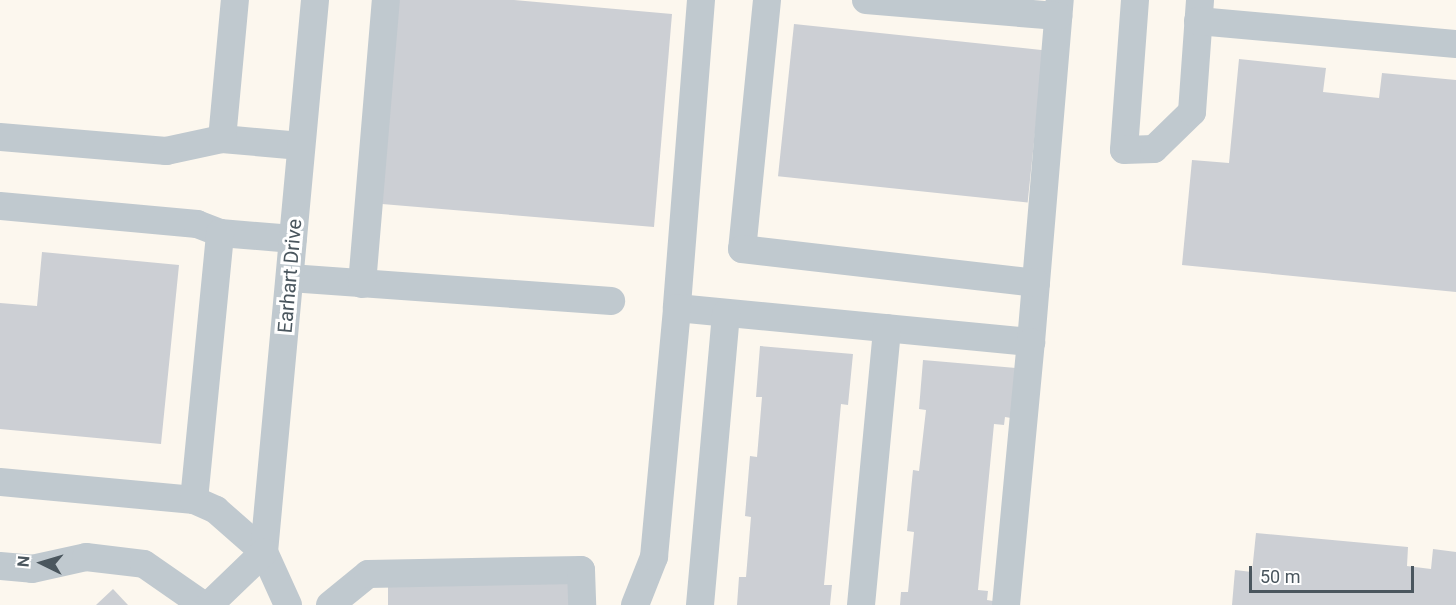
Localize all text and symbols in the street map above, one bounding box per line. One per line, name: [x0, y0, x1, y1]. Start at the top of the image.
street label: Earhart Drive: [273, 218, 307, 334]
north arrow: [12, 533, 72, 593]
scale bar: [1252, 554, 1417, 592]
text: N: [14, 555, 34, 568]
text: 50 m: [1260, 566, 1300, 587]

